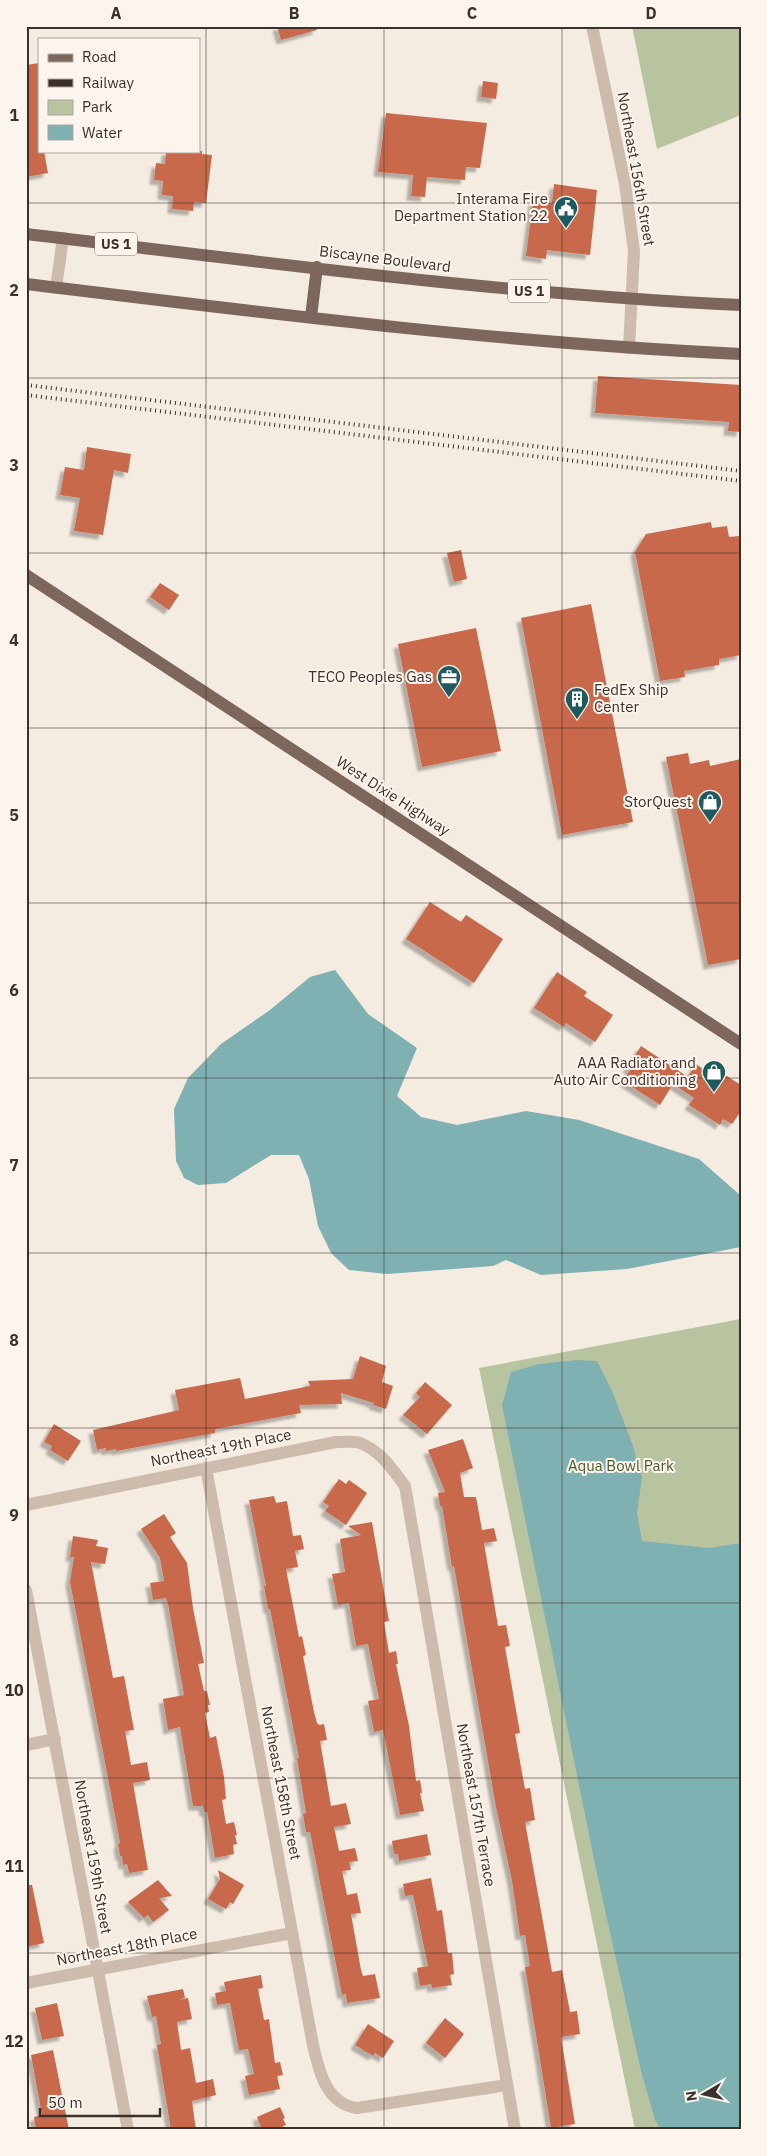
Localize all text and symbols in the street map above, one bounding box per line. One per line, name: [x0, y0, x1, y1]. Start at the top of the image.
text: A: [111, 3, 122, 23]
text: B: [289, 3, 300, 23]
text: C: [467, 3, 477, 23]
text: D: [645, 3, 657, 23]
legend: [38, 38, 200, 152]
text: Road: [82, 47, 117, 66]
text: Railway: [82, 73, 135, 92]
street label: Northeast 156th Street: [614, 90, 659, 247]
text: Park: [82, 97, 112, 116]
text: 1: [9, 105, 19, 125]
text: Water: [82, 123, 123, 142]
place label: Interama Fire Department Station 22: [394, 189, 548, 225]
public building icon: Interama Fire Department Station 22: [553, 195, 579, 229]
road number: US 1: [95, 232, 137, 255]
street label: Biscayne Boulevard: [318, 241, 452, 276]
text: 2: [9, 280, 19, 300]
road number: US 1: [508, 280, 550, 302]
text: 3: [9, 455, 19, 475]
text: 4: [9, 630, 19, 650]
office icon: TECO Peoples Gas: [436, 664, 462, 698]
place label: TECO Peoples Gas: [308, 667, 432, 686]
place label: FedEx Ship Center: [594, 680, 669, 716]
building icon: FedEx Ship Center: [564, 686, 590, 720]
street label: West Dixie Highway: [333, 752, 454, 840]
shop icon: StorQuest: [697, 789, 723, 823]
place label: StorQuest: [624, 792, 692, 811]
text: 5: [9, 805, 19, 825]
text: 6: [9, 980, 19, 1000]
place label: AAA Radiator and Auto Air Conditioning: [553, 1053, 696, 1089]
shop icon: AAA Radiator and Auto Air Conditioning: [701, 1059, 727, 1093]
text: 7: [9, 1155, 19, 1175]
text: 8: [9, 1330, 19, 1350]
street label: Northeast 19th Place: [149, 1425, 293, 1470]
park label: Aqua Bowl Park: [568, 1456, 674, 1475]
text: 9: [9, 1505, 19, 1525]
text: 10: [4, 1680, 24, 1700]
street label: Northeast 158th Street: [257, 1704, 306, 1861]
street label: Northeast 157th Terrace: [453, 1722, 500, 1888]
street label: Northeast 159th Street: [71, 1778, 116, 1935]
text: 11: [4, 1856, 24, 1876]
street label: Northeast 18th Place: [55, 1924, 199, 1969]
text: 12: [4, 2031, 24, 2051]
north arrow: [680, 2068, 730, 2118]
scale bar: [40, 2086, 160, 2118]
text: N: [681, 2090, 701, 2102]
text: 50 m: [48, 2093, 83, 2112]

